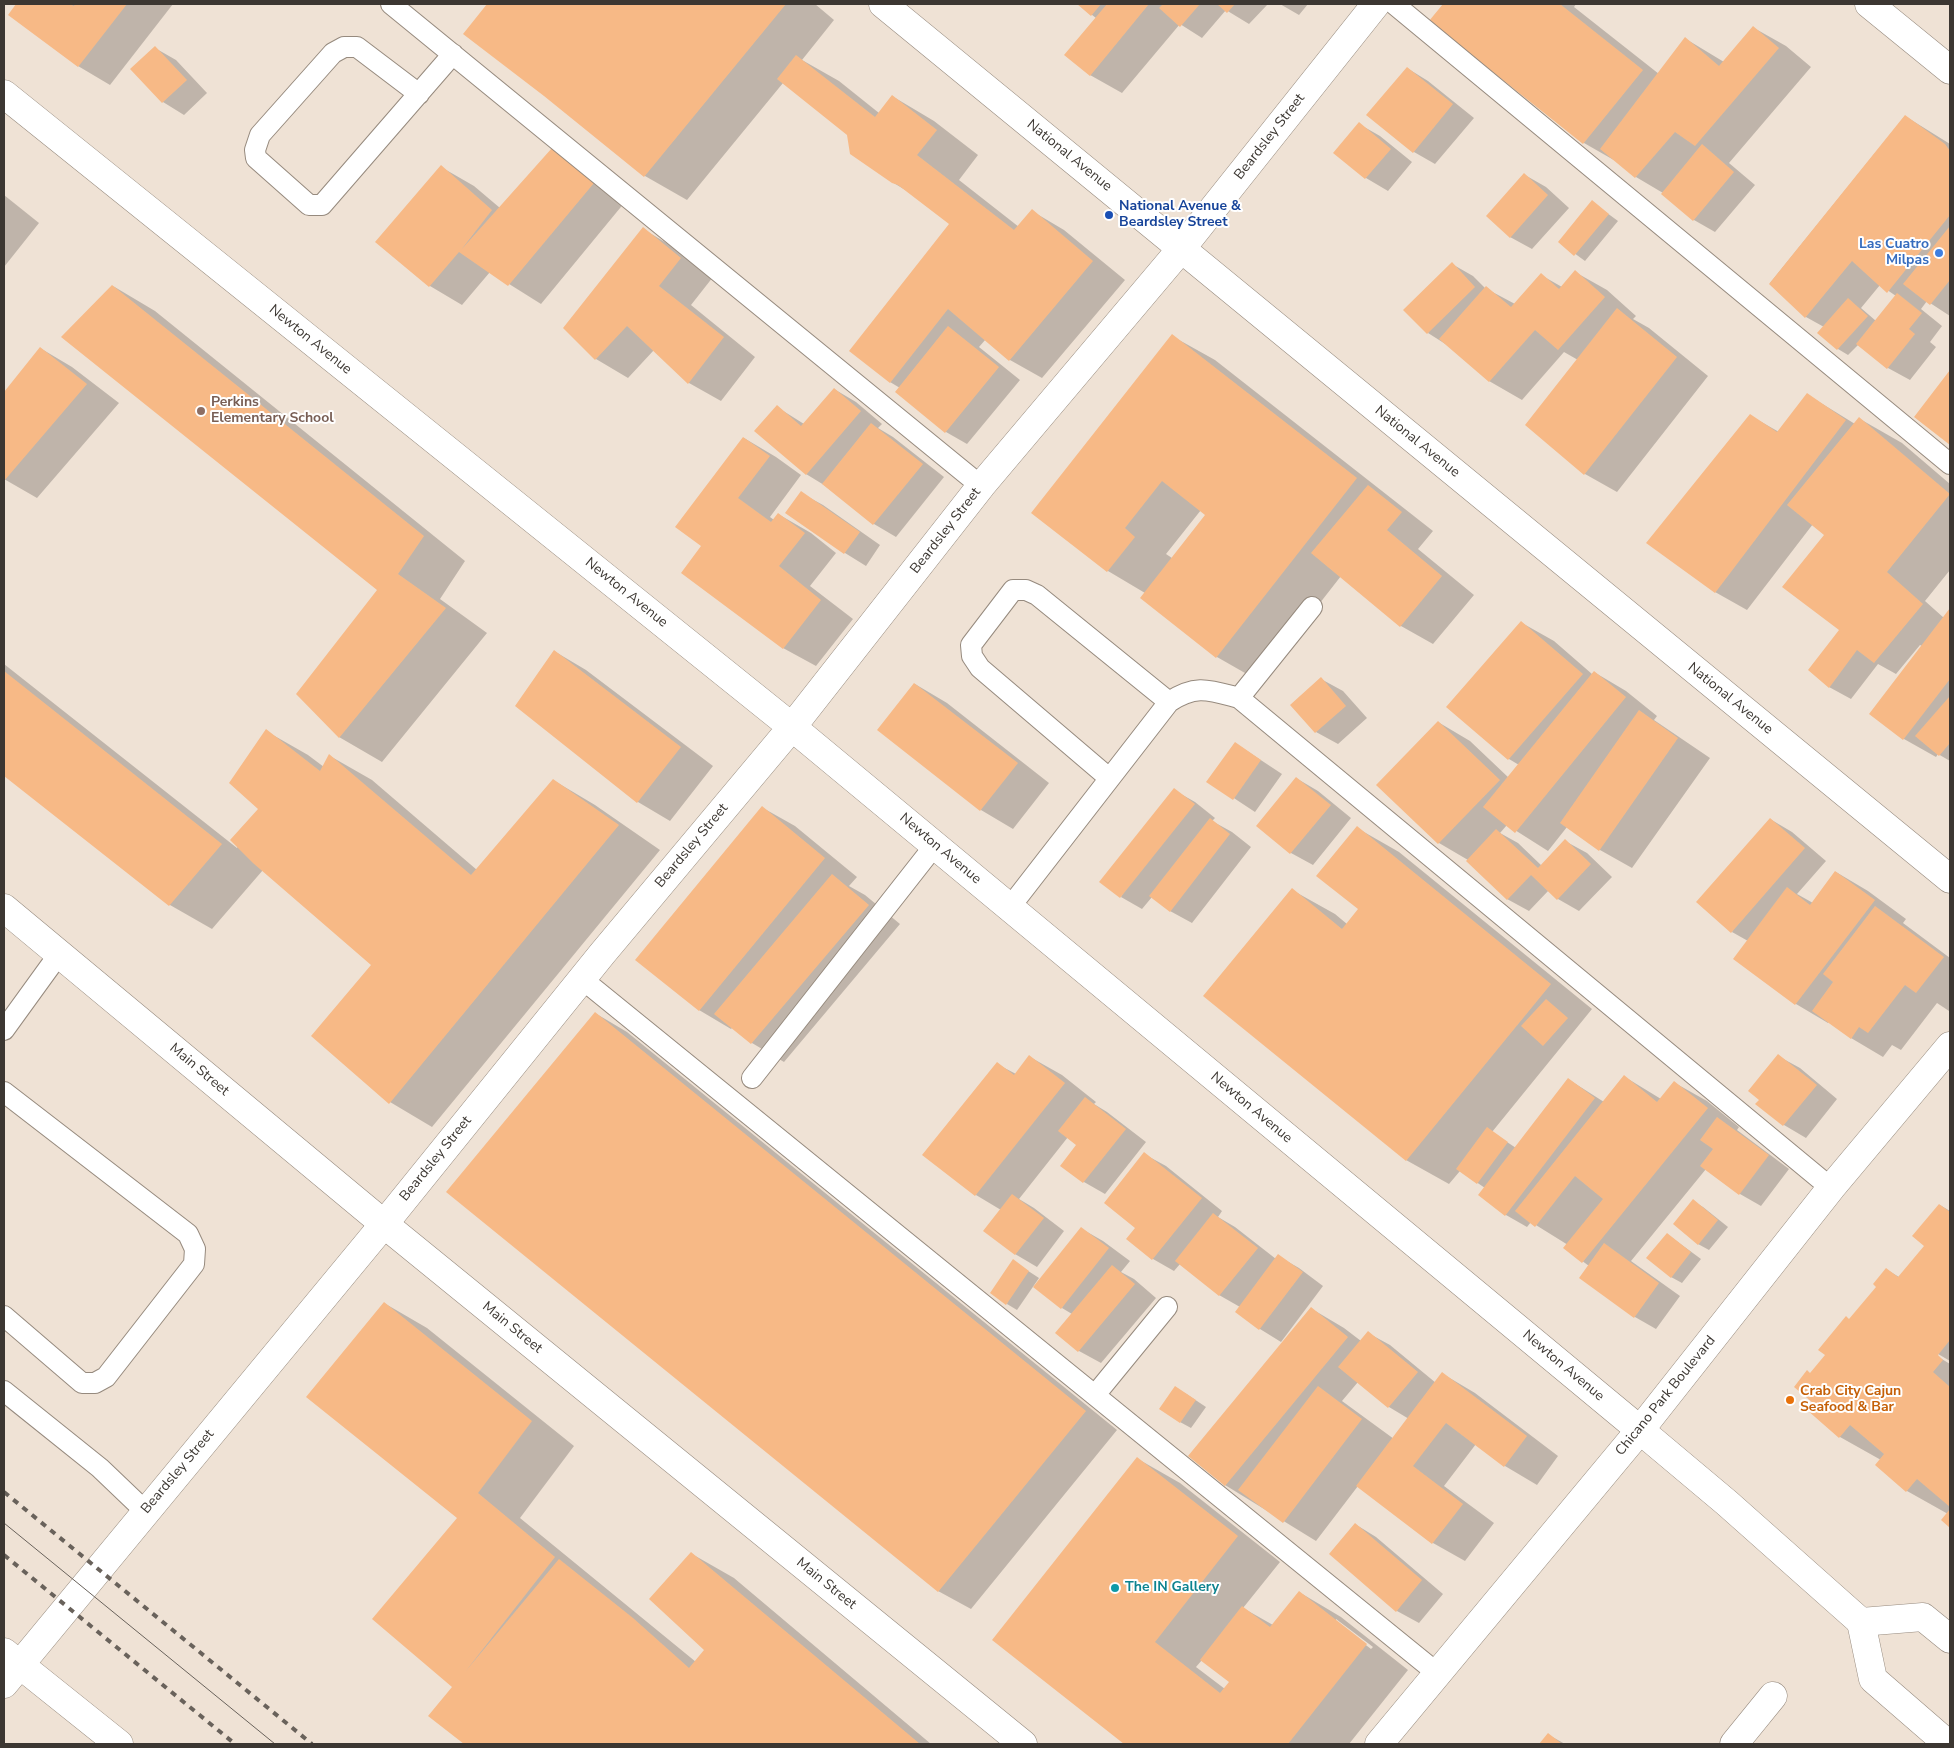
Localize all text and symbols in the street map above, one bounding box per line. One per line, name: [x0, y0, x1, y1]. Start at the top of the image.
street label: Beardsley Street: [1231, 91, 1309, 183]
street label: National Avenue: [1023, 117, 1115, 195]
place label: National Avenue & Beardsley Street: [1119, 199, 1241, 232]
marker: National Avenue & Beardsley Street: [1103, 209, 1115, 221]
place label: Las Cuatro Milpas: [1859, 237, 1929, 270]
marker: Las Cuatro Milpas: [1933, 247, 1945, 259]
street label: Newton Avenue: [265, 302, 355, 378]
place label: Perkins Elementary School: [211, 395, 334, 428]
street label: National Avenue: [1371, 403, 1463, 481]
marker: Perkins Elementary School: [195, 405, 207, 417]
street label: Beardsley Street: [907, 485, 985, 577]
street label: Newton Avenue: [581, 555, 671, 631]
street label: National Avenue: [1684, 660, 1776, 738]
street label: Beardsley Street: [652, 801, 732, 891]
street label: Newton Avenue: [896, 810, 984, 888]
street label: Main Street: [166, 1040, 232, 1100]
street label: Newton Avenue: [1207, 1069, 1295, 1147]
street label: Beardsley Street: [397, 1113, 475, 1205]
street label: Main Street: [479, 1299, 545, 1357]
street label: Newton Avenue: [1519, 1327, 1607, 1405]
street label: Chicano Park Boulevard: [1612, 1333, 1720, 1459]
place label: Crab City Cajun Seafood & Bar: [1800, 1384, 1901, 1416]
marker: Crab City Cajun Seafood & Bar: [1784, 1394, 1796, 1406]
street label: Beardsley Street: [138, 1427, 218, 1517]
street label: Main Street: [793, 1555, 859, 1613]
place label: The IN Gallery: [1125, 1580, 1219, 1596]
marker: The IN Gallery: [1109, 1582, 1121, 1594]

